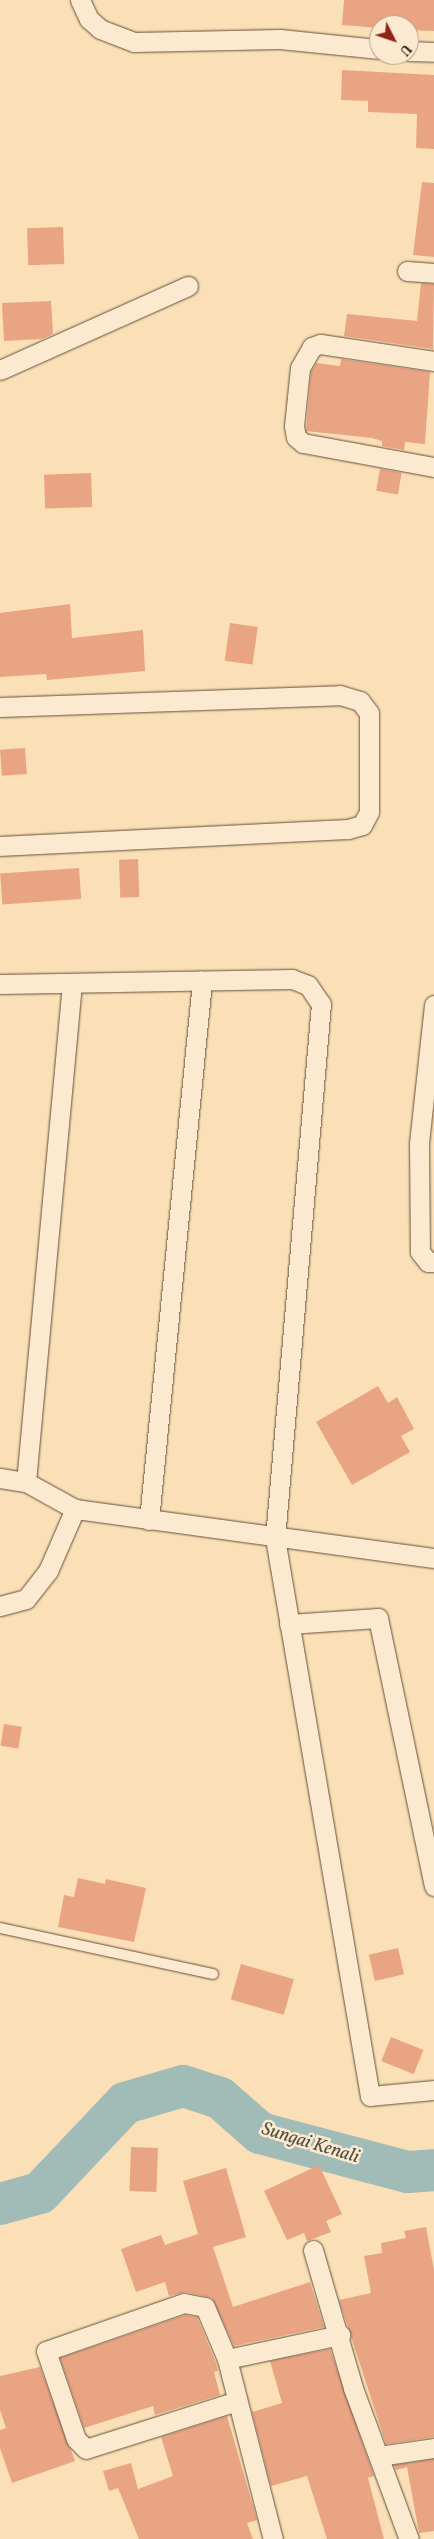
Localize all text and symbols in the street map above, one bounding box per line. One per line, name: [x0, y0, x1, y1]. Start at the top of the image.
north arrow: [369, 15, 419, 65]
text: U: [395, 40, 415, 59]
water label: Sungai Kenali: [258, 2118, 362, 2170]

